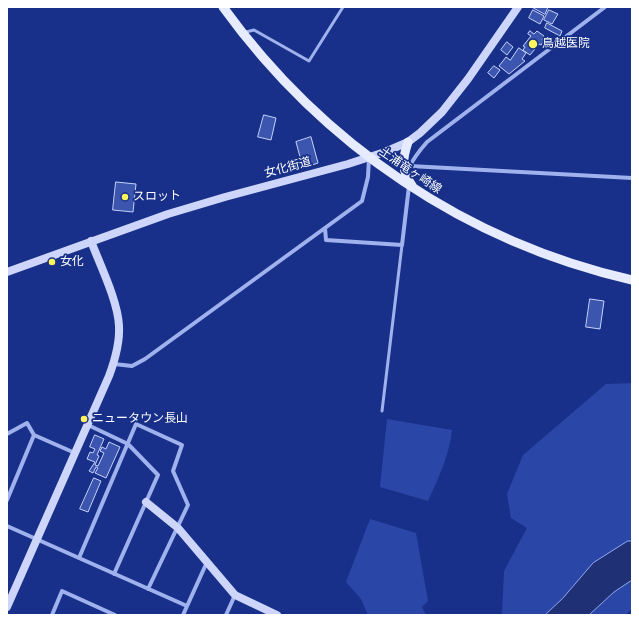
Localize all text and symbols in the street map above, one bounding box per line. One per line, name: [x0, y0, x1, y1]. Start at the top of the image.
place label: 鳥越医院: [542, 37, 590, 51]
marker: 鳥越医院: [527, 38, 539, 50]
street label: 土浦竜ヶ崎線: [376, 145, 444, 197]
street label: 女化街道: [263, 155, 313, 181]
place label: スロット: [133, 190, 181, 204]
marker: スロット: [120, 192, 130, 202]
place label: 女化: [60, 255, 84, 269]
marker: 女化: [47, 257, 57, 267]
place label: ニュータウン長山: [92, 412, 188, 426]
marker: ニュータウン長山: [79, 414, 89, 424]

